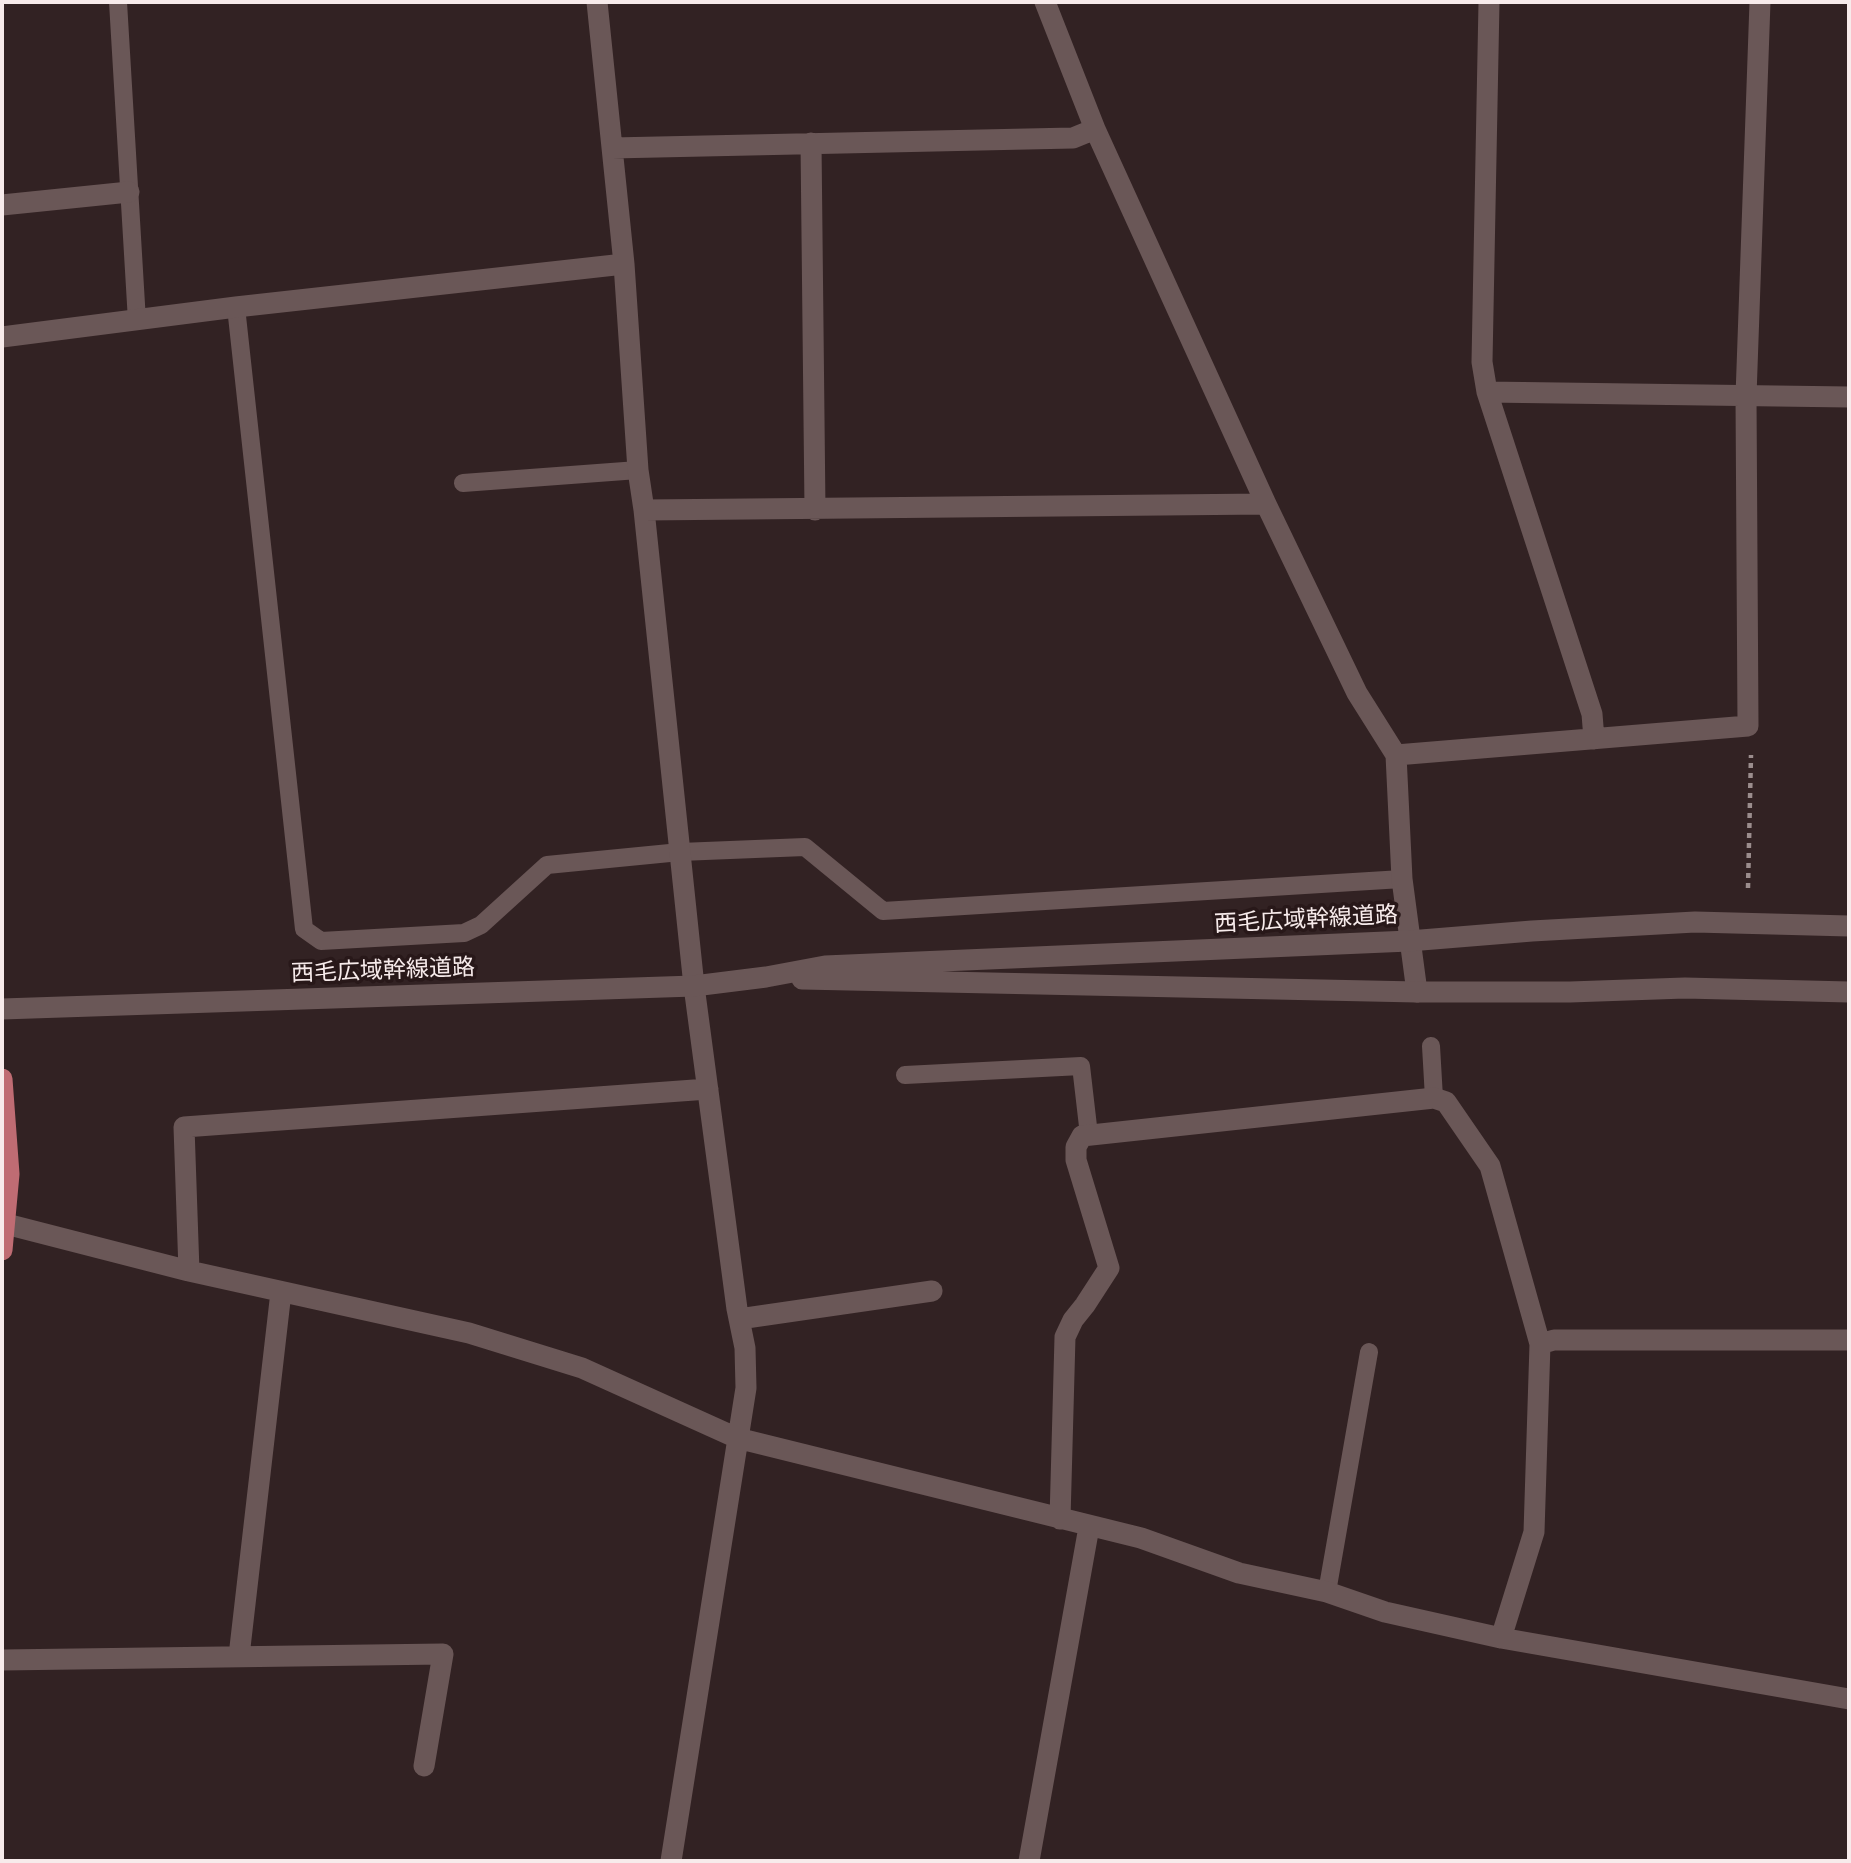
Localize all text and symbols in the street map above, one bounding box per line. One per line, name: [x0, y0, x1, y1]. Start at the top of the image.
street label: 西毛広域幹線道路: [1213, 900, 1399, 938]
street label: 西毛広域幹線道路: [291, 953, 475, 987]

